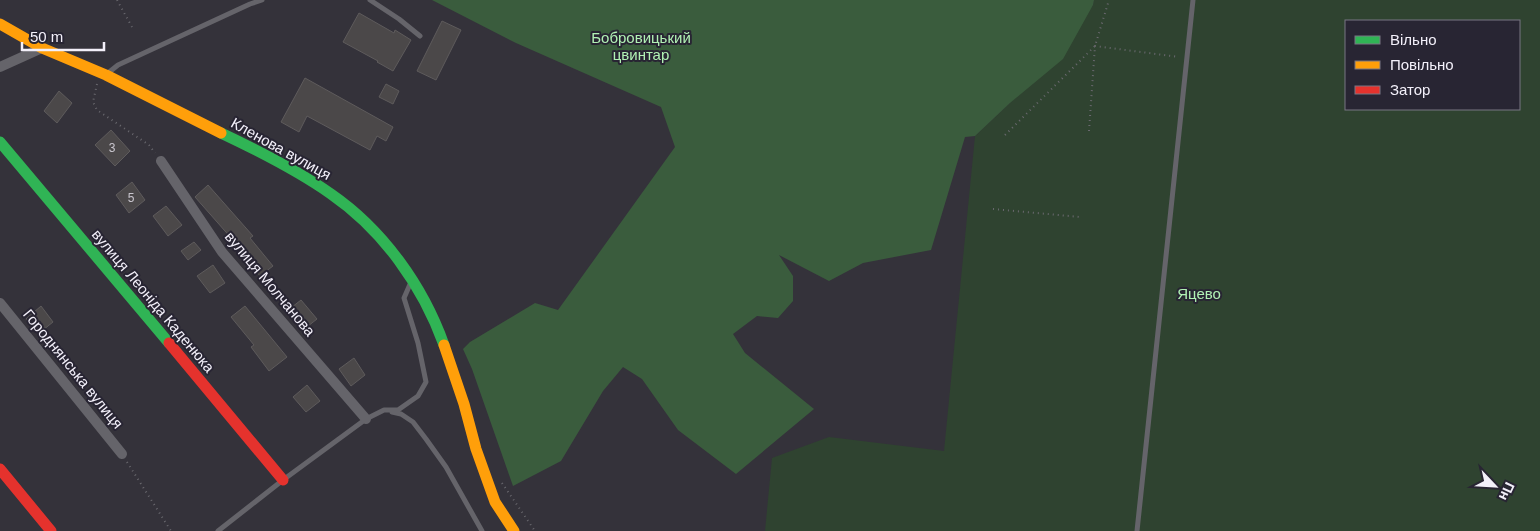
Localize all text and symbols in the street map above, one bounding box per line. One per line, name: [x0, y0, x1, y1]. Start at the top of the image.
scale bar: [22, 20, 105, 52]
legend: [1345, 20, 1520, 110]
text: 50 m: [30, 28, 63, 45]
park label: Бобровицький цвинтар: [591, 29, 691, 63]
text: Вільно: [1390, 31, 1437, 48]
text: Повільно: [1390, 56, 1454, 73]
text: Затор: [1390, 81, 1430, 98]
street label: Кленова вулиця: [228, 114, 334, 183]
house number: 3: [109, 141, 116, 155]
house number: 5: [128, 191, 135, 205]
street label: вулиця Леоніда Каденюка: [89, 226, 219, 376]
street label: вулиця Молчанова: [222, 228, 319, 340]
park label: Яцево: [1177, 285, 1221, 302]
street label: Городнянська вулиця: [20, 306, 127, 432]
north arrow: [1470, 461, 1520, 511]
text: Пн: [1496, 480, 1518, 503]

